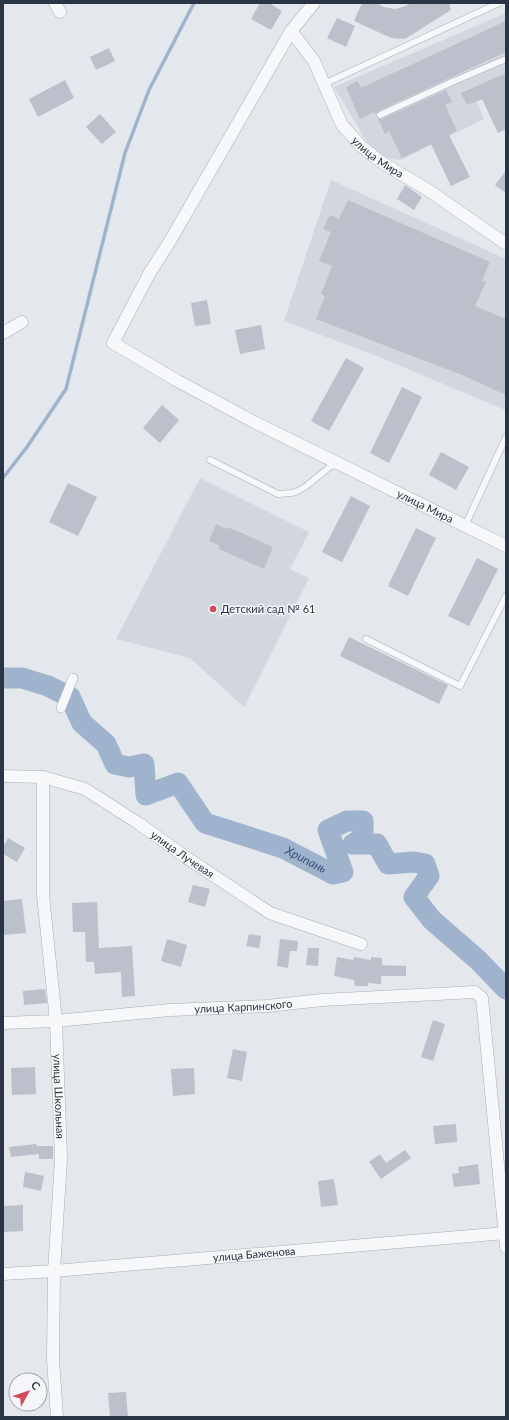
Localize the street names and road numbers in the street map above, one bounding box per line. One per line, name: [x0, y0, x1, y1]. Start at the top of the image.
street label: улица Мира: [350, 134, 406, 180]
street label: улица Мира: [395, 486, 456, 525]
street label: улица Лучевая: [148, 827, 217, 880]
street label: улица Карпинского: [194, 996, 293, 1015]
street label: улица Школьная: [51, 1054, 67, 1139]
street label: улица Баженова: [212, 1244, 296, 1264]

